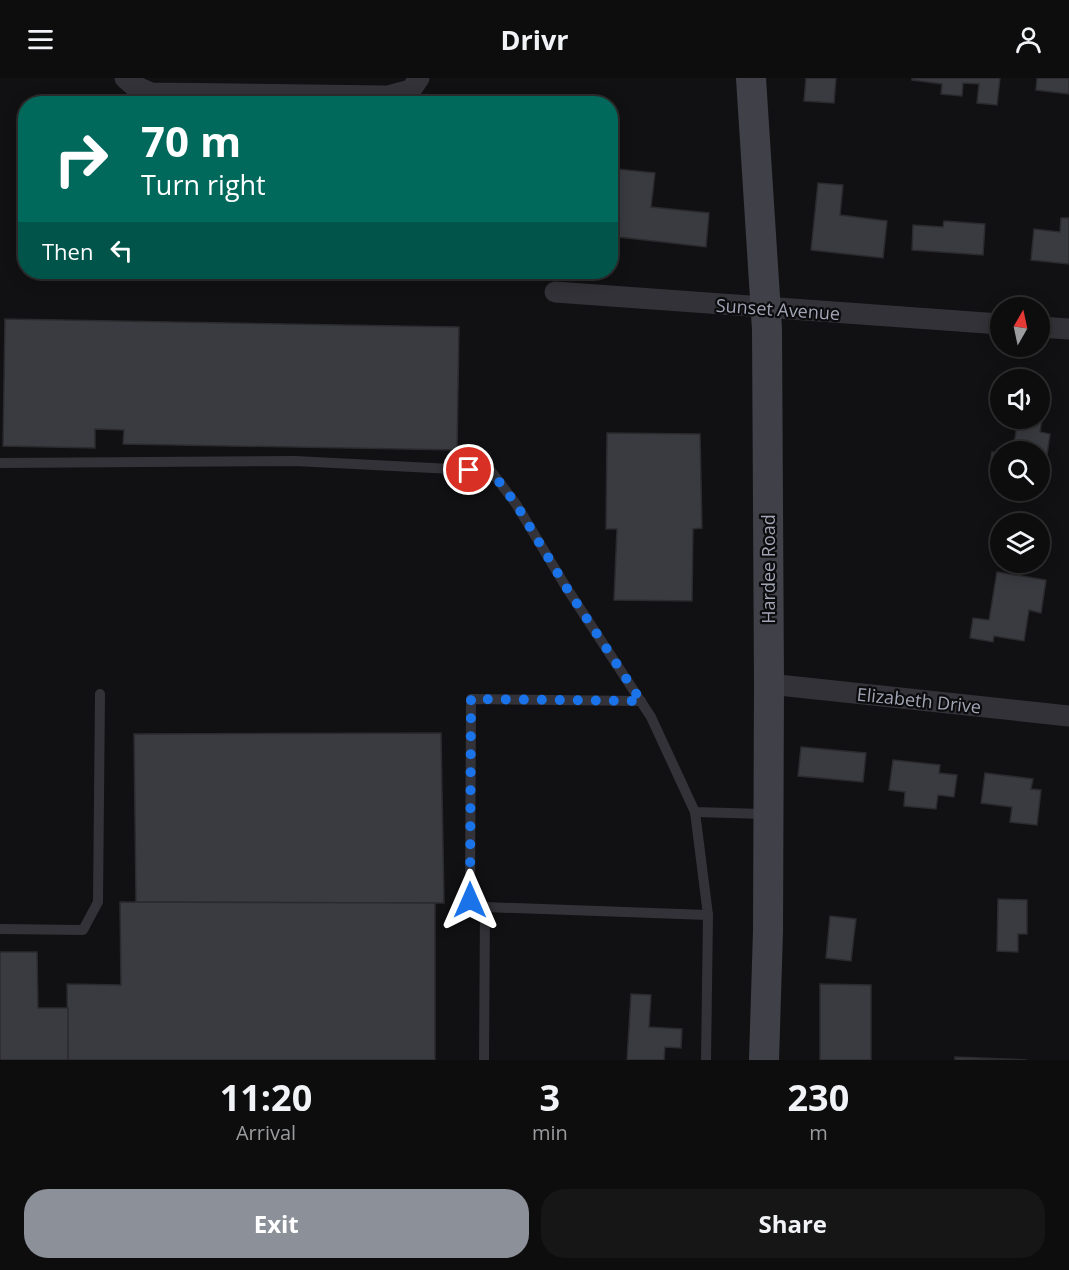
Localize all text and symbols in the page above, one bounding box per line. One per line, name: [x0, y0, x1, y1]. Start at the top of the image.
text: Drivr: [500, 21, 569, 58]
icon: menu: [24, 23, 57, 56]
icon: person: [1012, 23, 1045, 56]
text: 70 m: [141, 112, 241, 169]
icon: right: [42, 120, 120, 198]
text: Turn right: [141, 166, 266, 203]
icon: left: [105, 234, 138, 267]
text: Then: [42, 236, 93, 266]
street label: Sunset Avenue: [715, 293, 841, 325]
north arrow: [990, 297, 1050, 357]
map controls: [990, 297, 1050, 573]
button: sound: [990, 369, 1050, 429]
button: search: [990, 441, 1050, 501]
pin: [443, 444, 494, 495]
icon: arrive: [452, 453, 485, 486]
button: layers: [990, 513, 1050, 573]
street label: Hardee Road: [756, 514, 780, 624]
street label: Elizabeth Drive: [856, 682, 982, 718]
position arrow: [438, 868, 502, 932]
text: 11:20: [220, 1073, 312, 1122]
text: 3: [540, 1073, 560, 1122]
text: 230: [788, 1073, 849, 1122]
text: Arrival: [236, 1119, 296, 1146]
text: min: [532, 1119, 568, 1146]
text: m: [809, 1119, 828, 1146]
button: Exit: [24, 1189, 529, 1258]
button: Share: [541, 1189, 1045, 1258]

